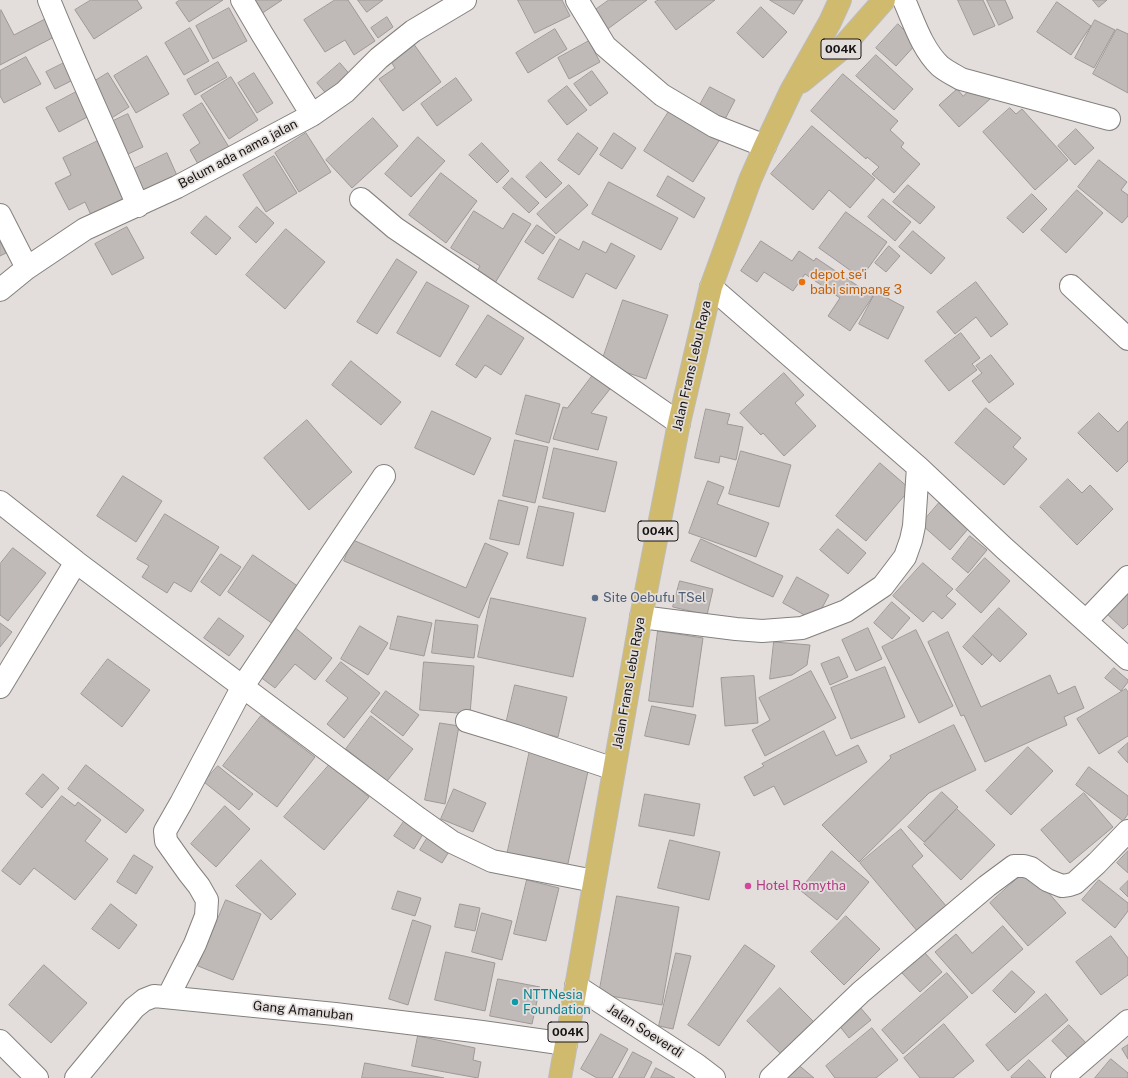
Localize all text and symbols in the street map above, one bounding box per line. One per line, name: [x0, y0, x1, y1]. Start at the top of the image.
road number: 004K: [821, 39, 861, 59]
street label: Belum ada nama jalan: [176, 116, 300, 192]
place label: depot se'i babi simpang 3: [810, 267, 902, 298]
marker: depot se'i babi simpang 3: [797, 277, 807, 287]
street label: Jalan Frans Lebu Raya: [669, 299, 715, 433]
road number: 004K: [638, 521, 678, 541]
place label: Site Oebufu TSel: [603, 590, 706, 606]
marker: Site Oebufu TSel: [590, 593, 600, 603]
street label: Jalan Frans Lebu Raya: [610, 616, 648, 750]
place label: Hotel Romytha: [756, 878, 846, 894]
marker: Hotel Romytha: [743, 881, 753, 891]
place label: NTTNesia Foundation: [523, 987, 591, 1018]
marker: NTTNesia Foundation: [510, 997, 520, 1007]
street label: Gang Amanuban: [252, 998, 354, 1024]
street label: Jalan Soeverdi: [604, 1001, 686, 1061]
road number: 004K: [548, 1022, 588, 1042]

